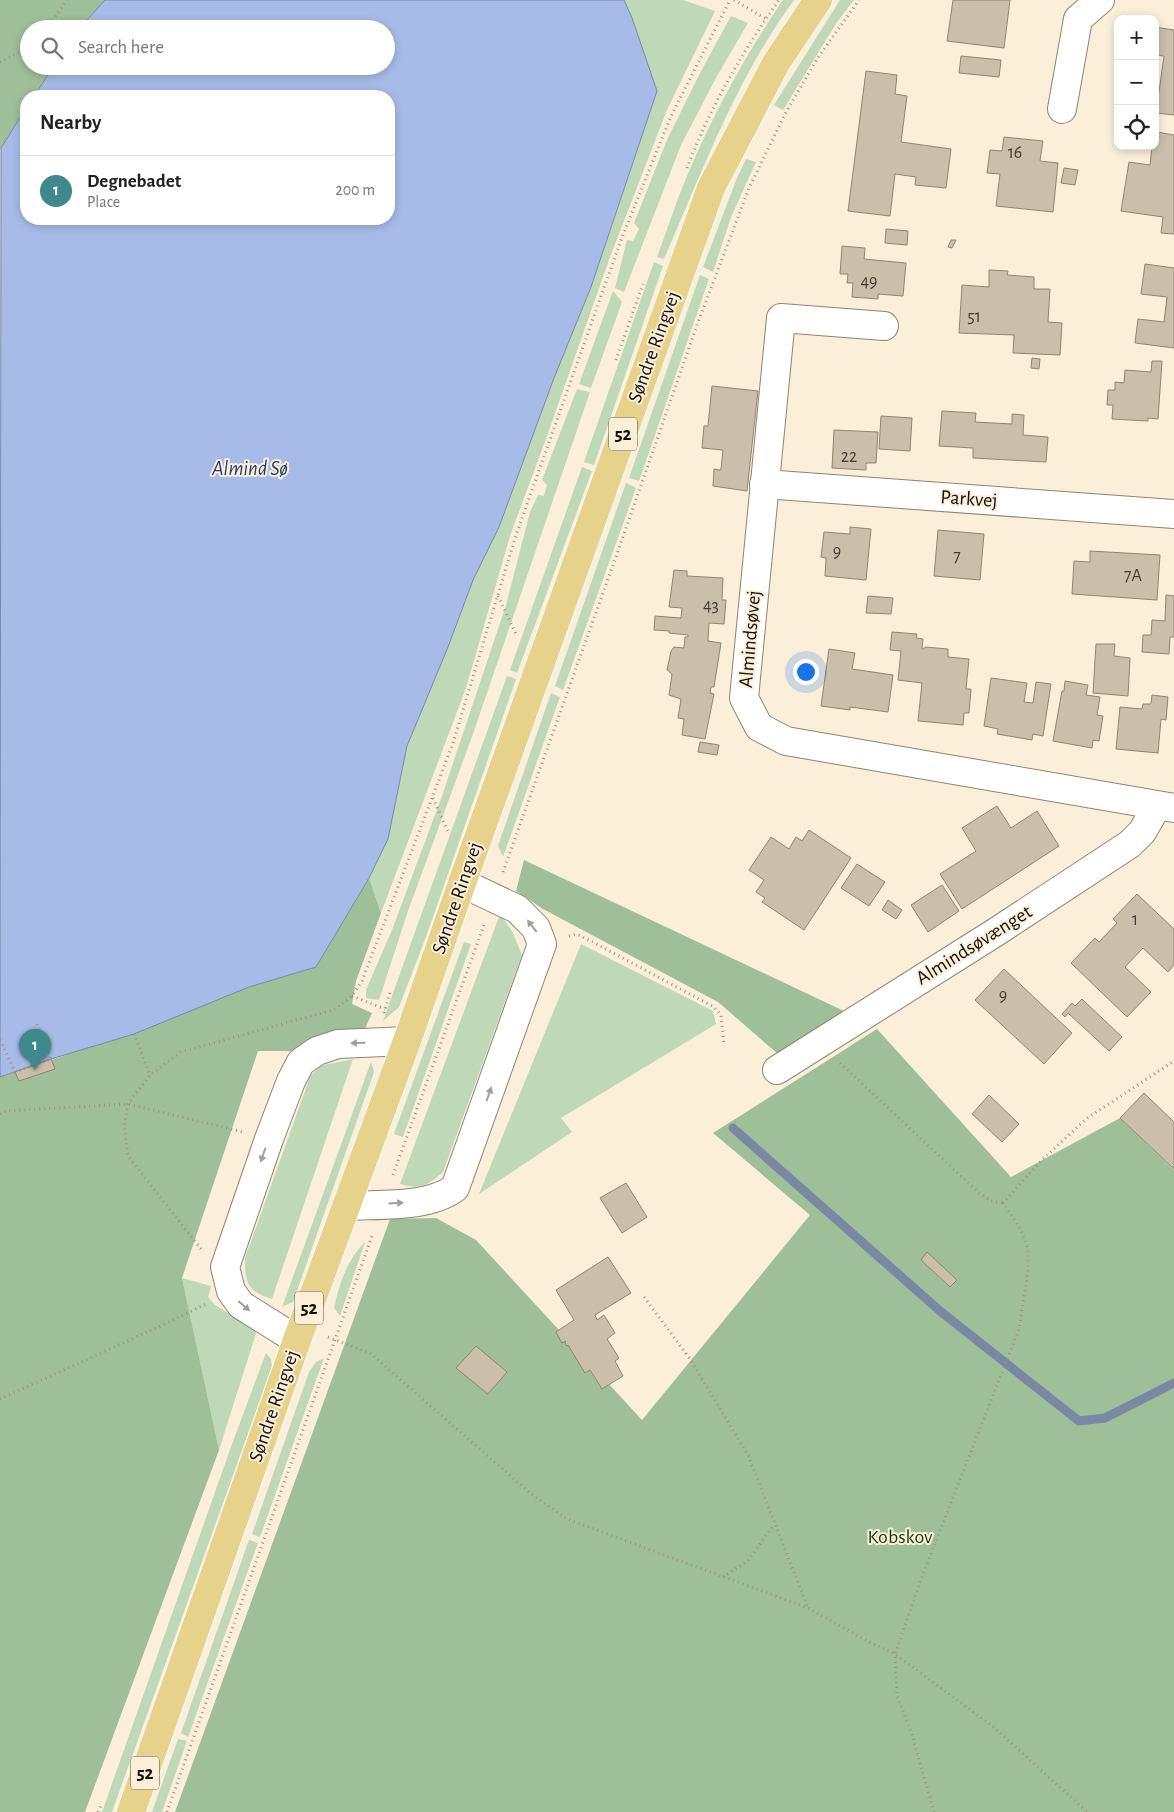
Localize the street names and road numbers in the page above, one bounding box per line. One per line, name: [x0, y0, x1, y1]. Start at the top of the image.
street label: Søndre Ringvej: [625, 289, 683, 405]
road number: 52: [609, 418, 637, 450]
street label: Parkvej: [940, 487, 998, 511]
street label: Almindsøvej: [736, 589, 764, 689]
street label: Søndre Ringvej: [428, 839, 486, 957]
street label: Almindsøvænget: [913, 901, 1036, 989]
road number: 52: [295, 1292, 323, 1325]
street label: Søndre Ringvej: [245, 1347, 303, 1465]
road number: 52: [131, 1756, 159, 1790]

